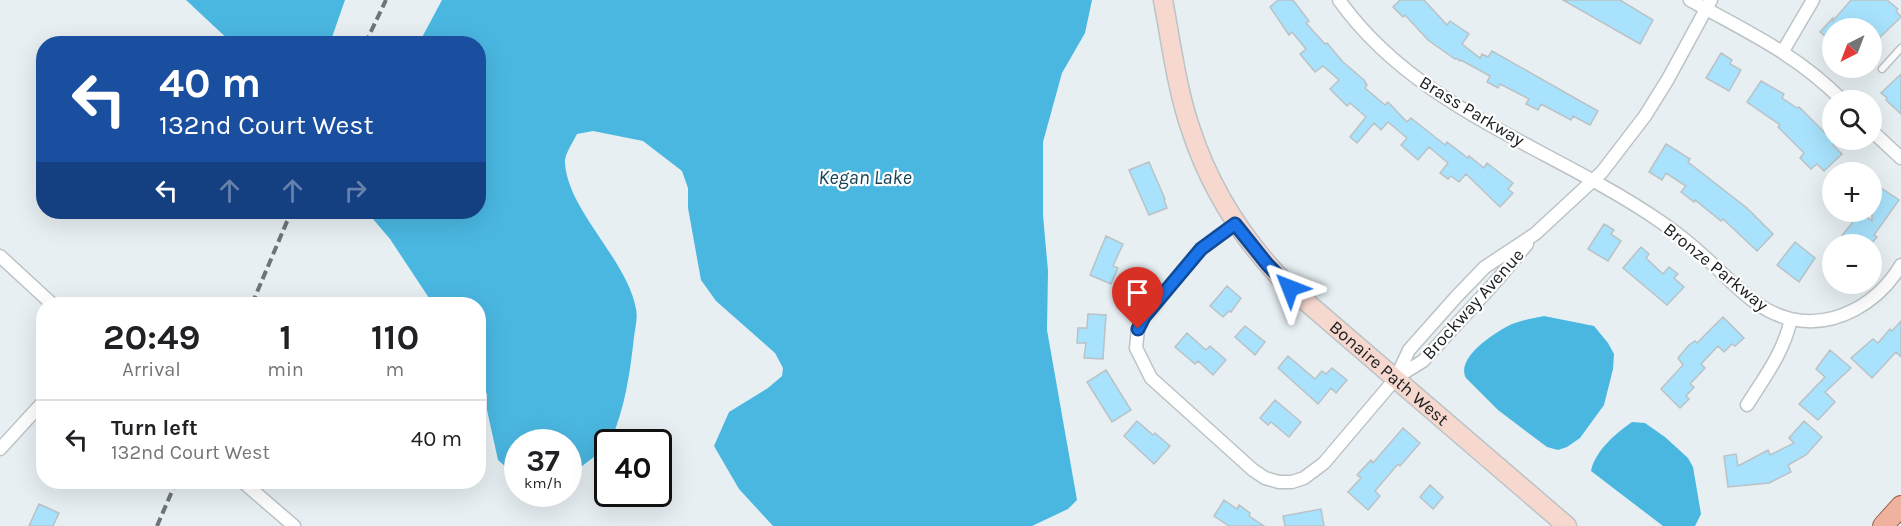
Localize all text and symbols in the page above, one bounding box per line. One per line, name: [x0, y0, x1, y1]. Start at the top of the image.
north arrow: [1822, 18, 1882, 78]
map controls: [1822, 18, 1882, 294]
text: 40 m: [159, 58, 261, 108]
icon: left: [60, 60, 138, 138]
street label: Brass Parkway: [1415, 71, 1529, 151]
button: search: [1822, 90, 1882, 150]
text: 132nd Court West: [159, 109, 374, 141]
button: +: [1822, 162, 1882, 222]
water label: Kegan Lake: [818, 166, 912, 189]
icon: left: [150, 174, 183, 207]
icon: ahead: [213, 174, 246, 207]
icon: ahead: [276, 174, 309, 207]
icon: right: [339, 174, 372, 207]
street label: Bronze Parkway: [1659, 218, 1773, 316]
button: −: [1822, 234, 1882, 294]
street label: Brockway Avenue: [1417, 244, 1529, 364]
position arrow: [1258, 256, 1322, 320]
pin: [1112, 267, 1163, 329]
icon: arrive: [1121, 276, 1154, 309]
text: 20:49: [103, 316, 200, 358]
text: 1: [279, 316, 292, 358]
text: 110: [371, 316, 419, 358]
street label: Bonaire Path West: [1325, 316, 1453, 431]
text: Arrival: [122, 358, 181, 381]
text: min: [267, 358, 304, 381]
text: m: [386, 358, 404, 381]
text: Turn left: [111, 415, 198, 441]
icon: left: [60, 423, 93, 456]
text: 40 m: [411, 426, 462, 452]
speed limit sign: 40: [594, 429, 672, 507]
text: 132nd Court West: [111, 441, 270, 464]
text: 37: [526, 443, 560, 479]
text: km/h: [524, 474, 562, 492]

